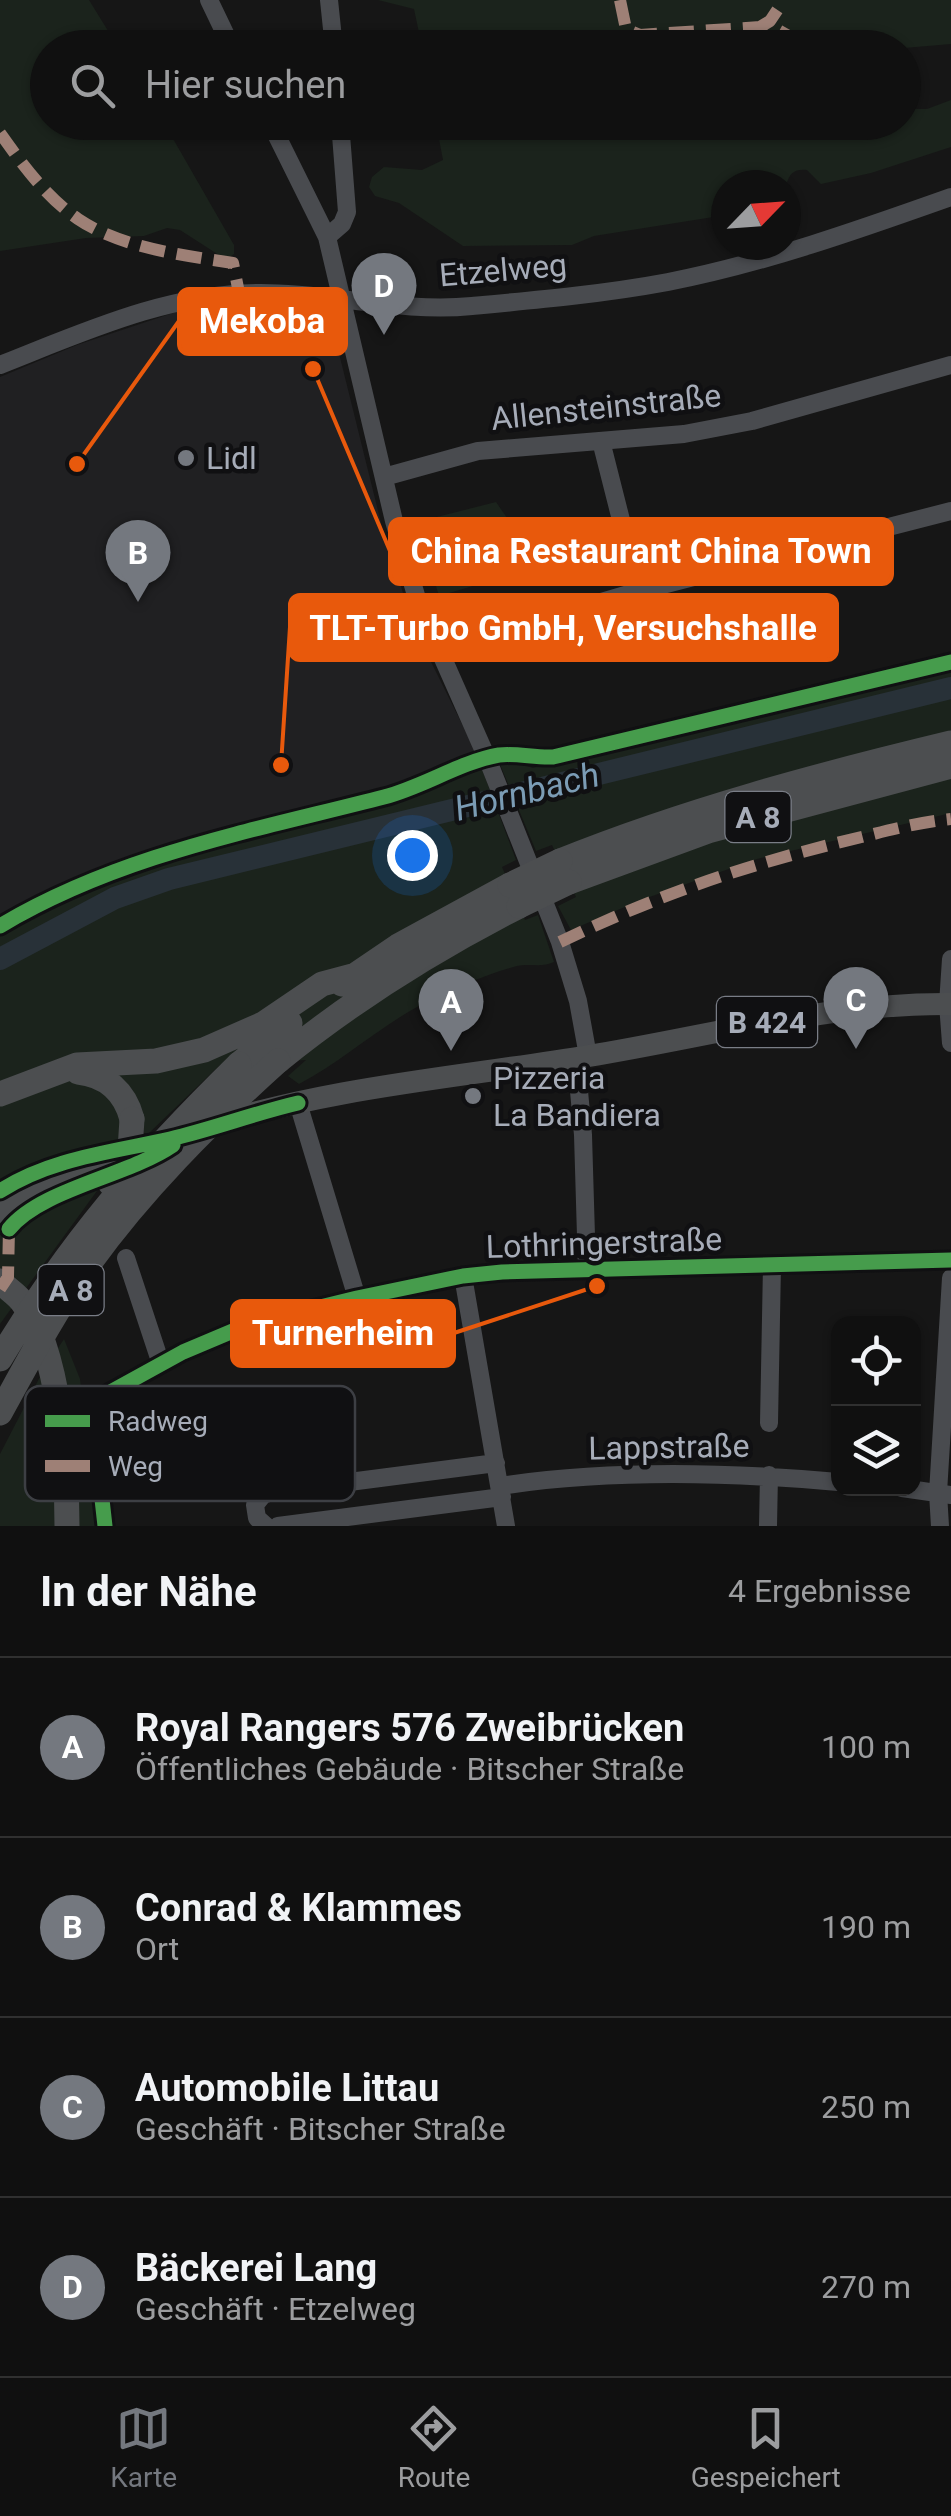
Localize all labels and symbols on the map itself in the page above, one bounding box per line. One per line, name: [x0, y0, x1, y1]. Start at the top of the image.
north arrow: [711, 170, 801, 260]
street label: Etzelweg: [438, 245, 568, 295]
pin: D: [352, 252, 416, 335]
callout: Mekoba: [179, 289, 346, 354]
text: Mekoba: [199, 301, 325, 342]
street label: Allensteinstraße: [489, 376, 723, 438]
place label: Lidl: [206, 439, 257, 477]
marker: Lidl: [175, 447, 197, 469]
callout: China Restaurant China Town: [390, 519, 892, 584]
pin: B: [106, 520, 170, 602]
text: China Restaurant China Town: [410, 531, 872, 572]
callout: TLT-Turbo GmbH, Versuchshalle: [290, 595, 837, 660]
text: TLT-Turbo GmbH, Versuchshalle: [309, 608, 817, 649]
water label: Hornbach: [450, 754, 604, 830]
road number: A 8: [726, 792, 790, 842]
your location: [387, 830, 438, 881]
pin: C: [824, 966, 888, 1049]
pin: A: [418, 968, 484, 1051]
road number: B 424: [717, 997, 817, 1047]
place label: Pizzeria La Bandiera: [493, 1059, 661, 1134]
marker: Pizzeria La Bandiera: [462, 1085, 484, 1107]
street label: Lothringerstraße: [485, 1220, 723, 1266]
road number: A 8: [38, 1265, 104, 1315]
callout: Turnerheim: [232, 1301, 454, 1366]
text: Turnerheim: [252, 1313, 434, 1354]
legend: [25, 1386, 355, 1501]
text: Radweg: [108, 1405, 208, 1438]
street label: Lappstraße: [588, 1427, 750, 1467]
text: Weg: [108, 1450, 163, 1483]

